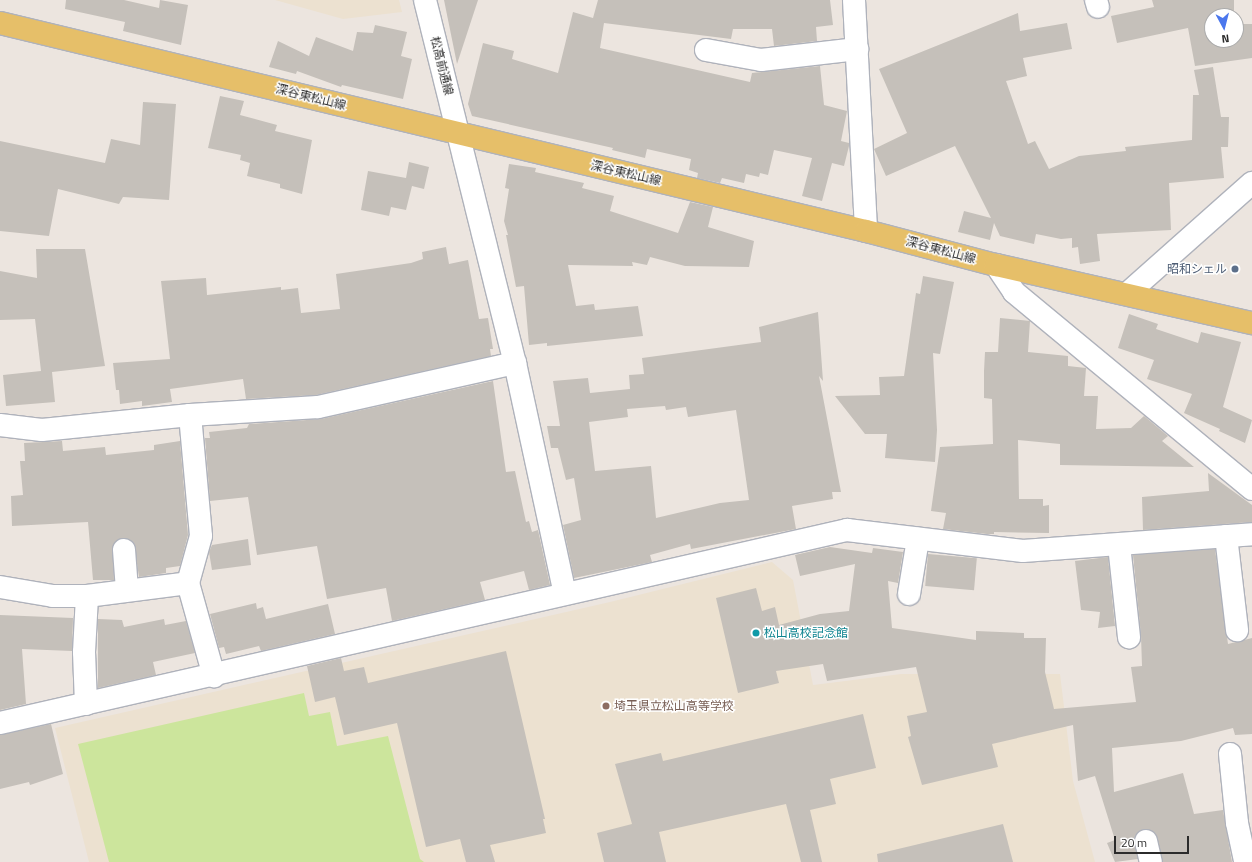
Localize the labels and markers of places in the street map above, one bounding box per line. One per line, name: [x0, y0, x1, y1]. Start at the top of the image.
place label: 昭和シェル: [1167, 262, 1227, 276]
marker: 昭和シェル: [1230, 264, 1240, 274]
place label: 松山高校記念館: [764, 626, 848, 640]
marker: 松山高校記念館: [751, 628, 761, 638]
place label: 埼玉県立松山高等学校: [614, 699, 734, 713]
marker: 埼玉県立松山高等学校: [601, 701, 611, 711]

